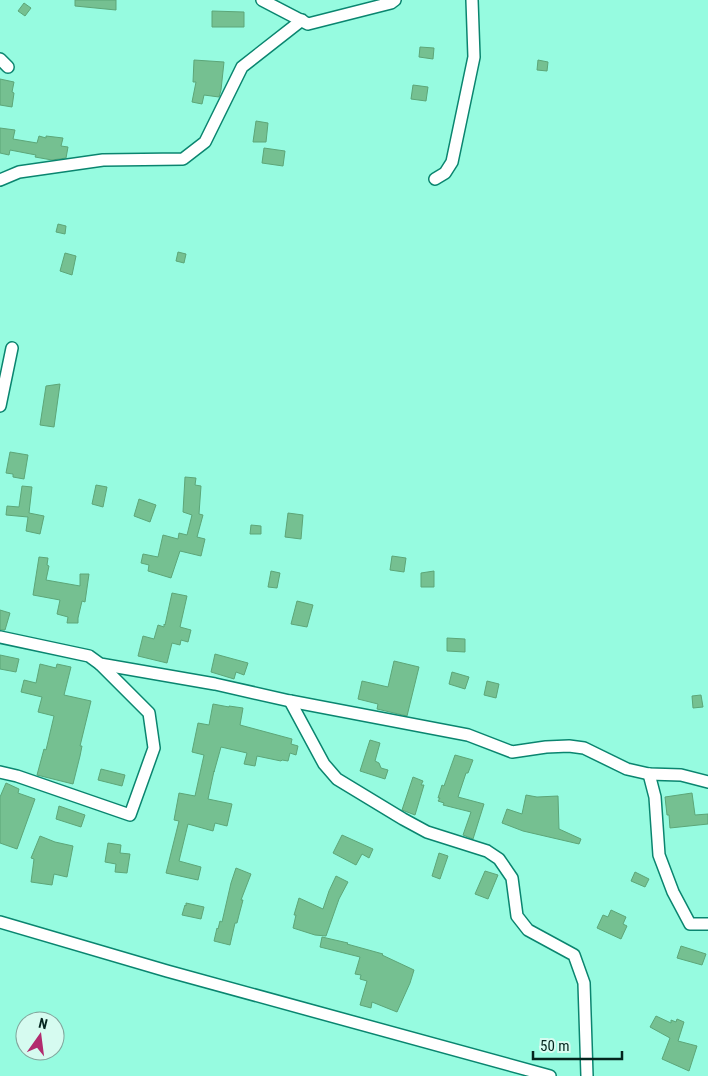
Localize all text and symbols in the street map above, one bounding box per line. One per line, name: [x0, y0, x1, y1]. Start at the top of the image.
north arrow: [15, 1011, 65, 1061]
text: N: [37, 1015, 49, 1032]
scale bar: [533, 1028, 622, 1060]
text: 50 m: [540, 1037, 570, 1055]

